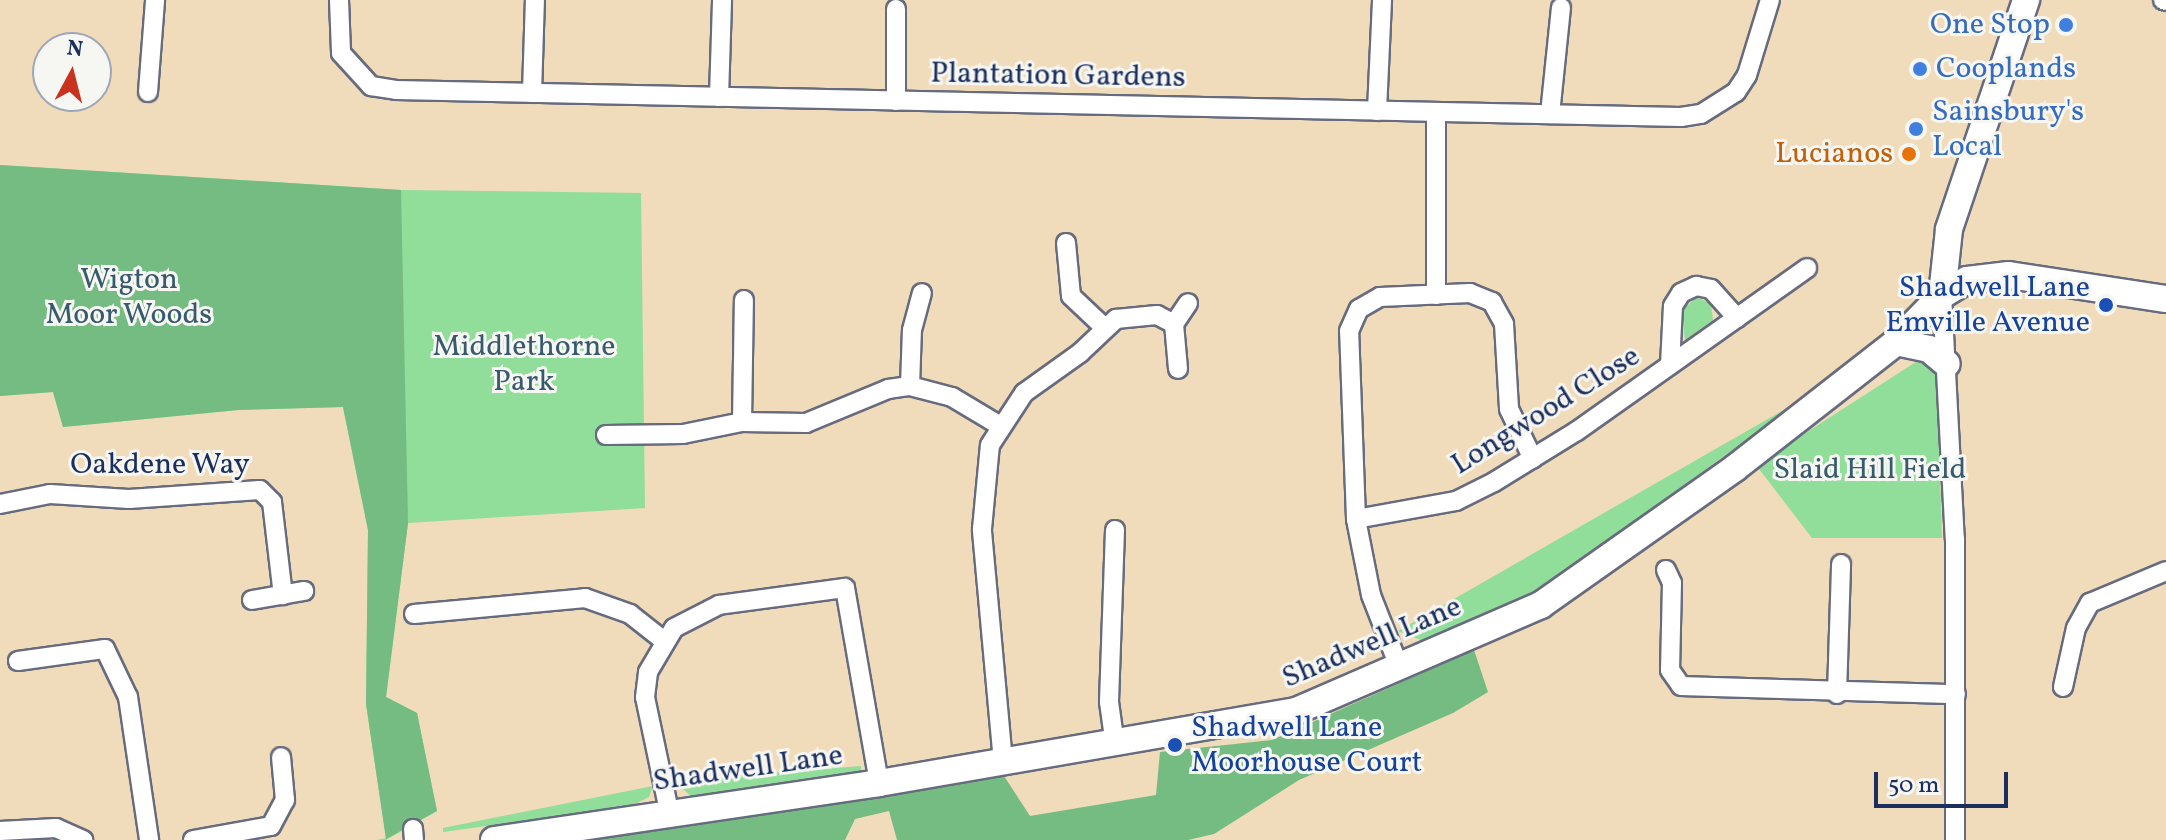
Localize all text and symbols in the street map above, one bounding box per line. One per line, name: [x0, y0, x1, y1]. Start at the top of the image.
place label: One Stop: [1930, 7, 2050, 43]
marker: One Stop: [2057, 16, 2075, 34]
north arrow: [32, 32, 112, 112]
text: N: [65, 33, 85, 66]
place label: Cooplands: [1936, 51, 2076, 87]
street label: Plantation Gardens: [930, 56, 1186, 96]
marker: Cooplands: [1911, 60, 1929, 78]
place label: Sainsbury's Local: [1932, 94, 2084, 164]
marker: Sainsbury's Local: [1907, 120, 1925, 138]
place label: Lucianos: [1775, 136, 1893, 172]
marker: Lucianos: [1900, 145, 1918, 163]
park label: Wigton Moor Woods: [45, 262, 213, 332]
place label: Shadwell Lane Emville Avenue: [1885, 270, 2090, 340]
marker: Shadwell Lane Emville Avenue: [2097, 296, 2115, 314]
park label: Middlethorne Park: [432, 329, 616, 400]
street label: Longwood Close: [1445, 339, 1647, 483]
street label: Oakdene Way: [70, 447, 250, 483]
park label: Slaid Hill Field: [1773, 452, 1967, 488]
street label: Shadwell Lane: [1277, 589, 1467, 697]
place label: Shadwell Lane Moorhouse Court: [1191, 710, 1422, 780]
marker: Shadwell Lane Moorhouse Court: [1166, 736, 1184, 754]
street label: Shadwell Lane: [651, 738, 845, 800]
scale bar: [1878, 756, 2012, 806]
text: 50 m: [1888, 769, 1940, 803]

